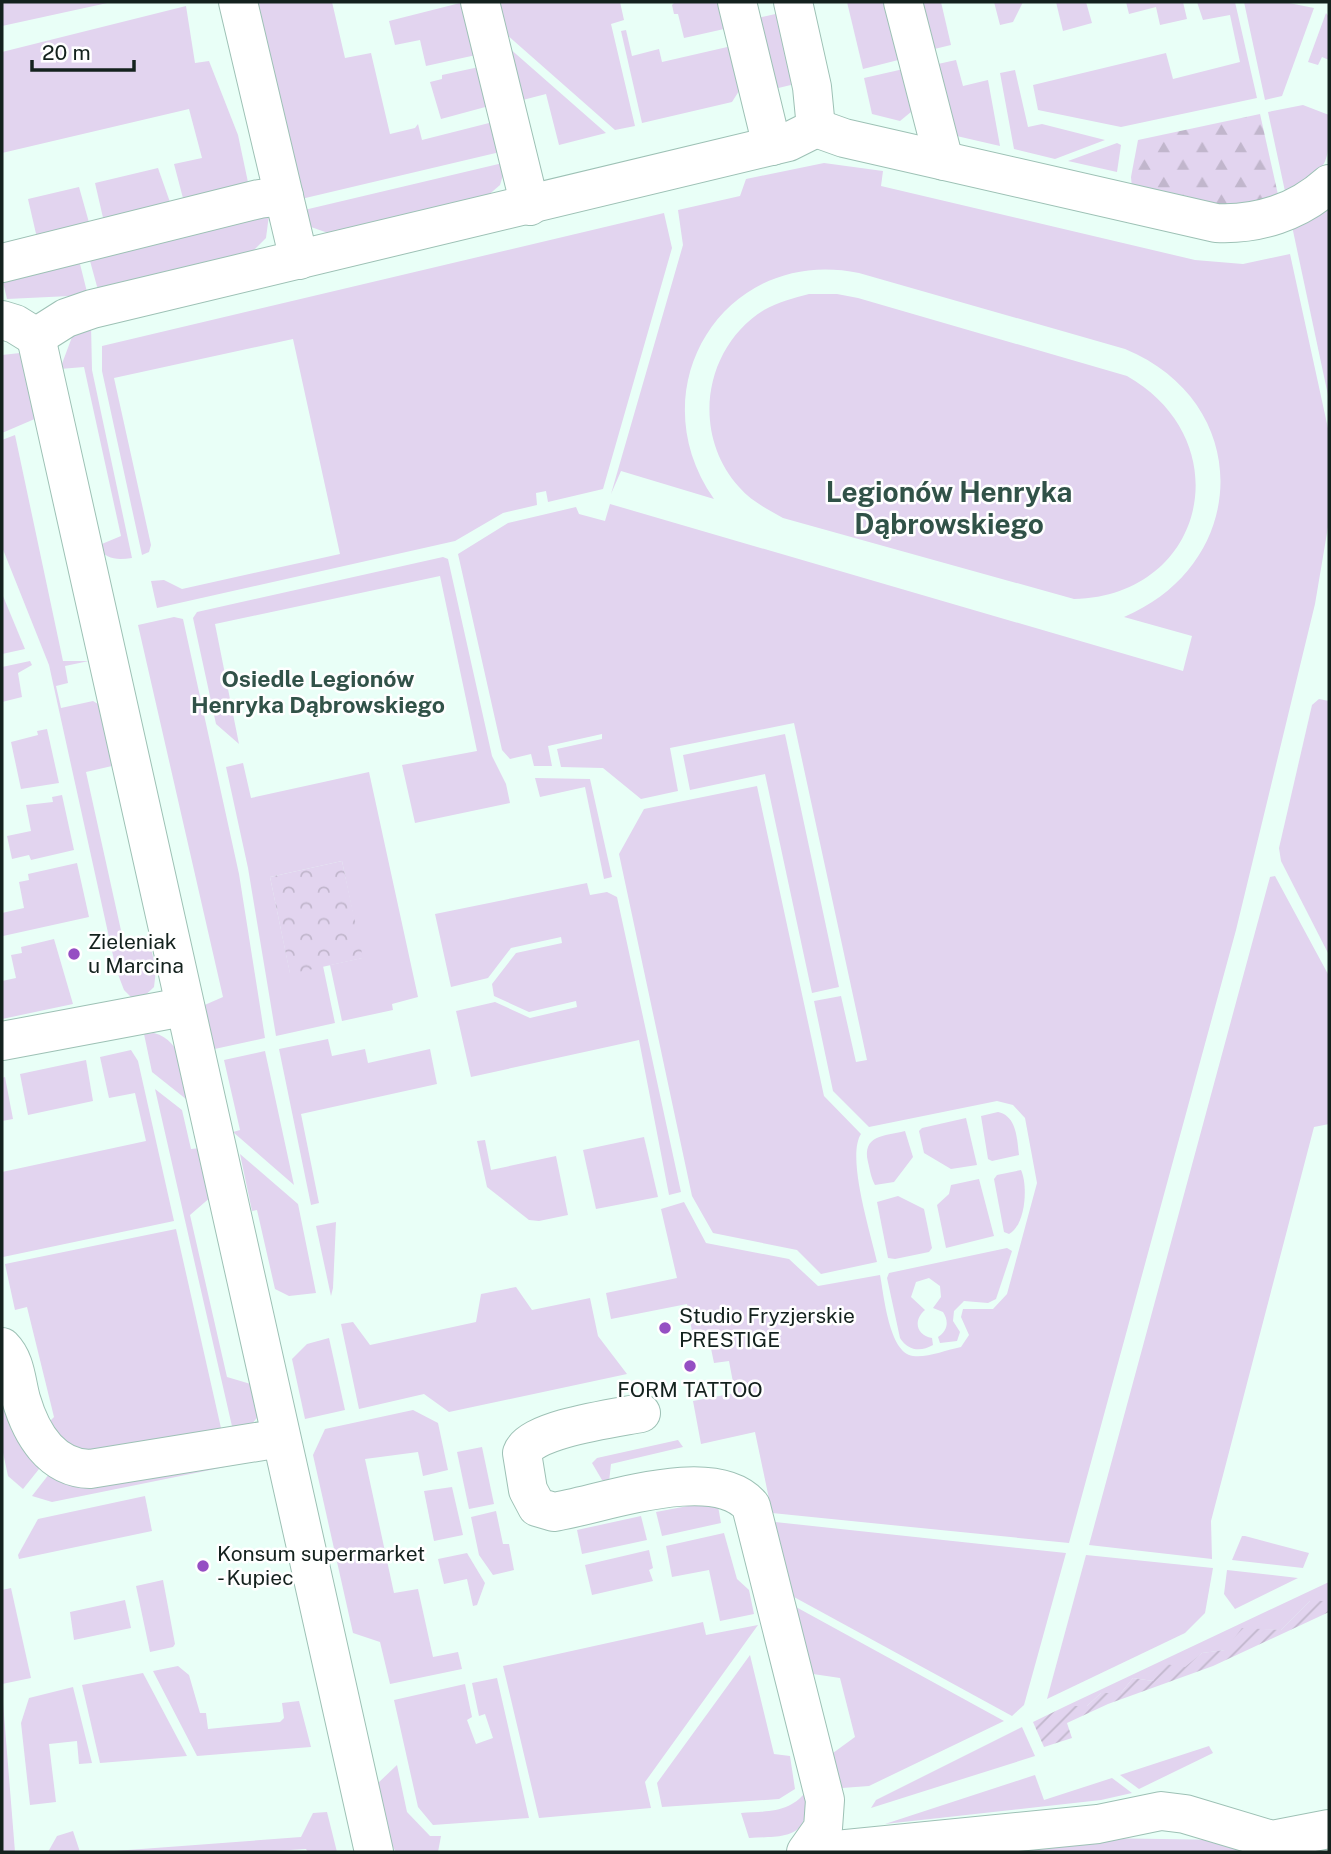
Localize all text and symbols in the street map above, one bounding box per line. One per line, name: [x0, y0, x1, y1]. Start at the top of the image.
scale bar: [32, 28, 133, 72]
text: 20 m: [42, 40, 91, 65]
district label: Legionów Henryka Dąbrowskiego: [826, 475, 1072, 540]
district label: Osiedle Legionów Henryka Dąbrowskiego: [191, 665, 445, 718]
place label: Zieleniak u Marcina: [88, 929, 184, 978]
marker: Zieleniak u Marcina: [66, 946, 82, 962]
place label: Studio Fryzjerskie PRESTIGE: [679, 1303, 855, 1352]
marker: Studio Fryzjerskie PRESTIGE: [657, 1320, 673, 1336]
marker: FORM TATTOO: [682, 1358, 698, 1374]
place label: FORM TATTOO: [617, 1377, 763, 1402]
place label: Konsum supermarket - Kupiec: [217, 1541, 425, 1590]
marker: Konsum supermarket - Kupiec: [195, 1558, 211, 1574]

